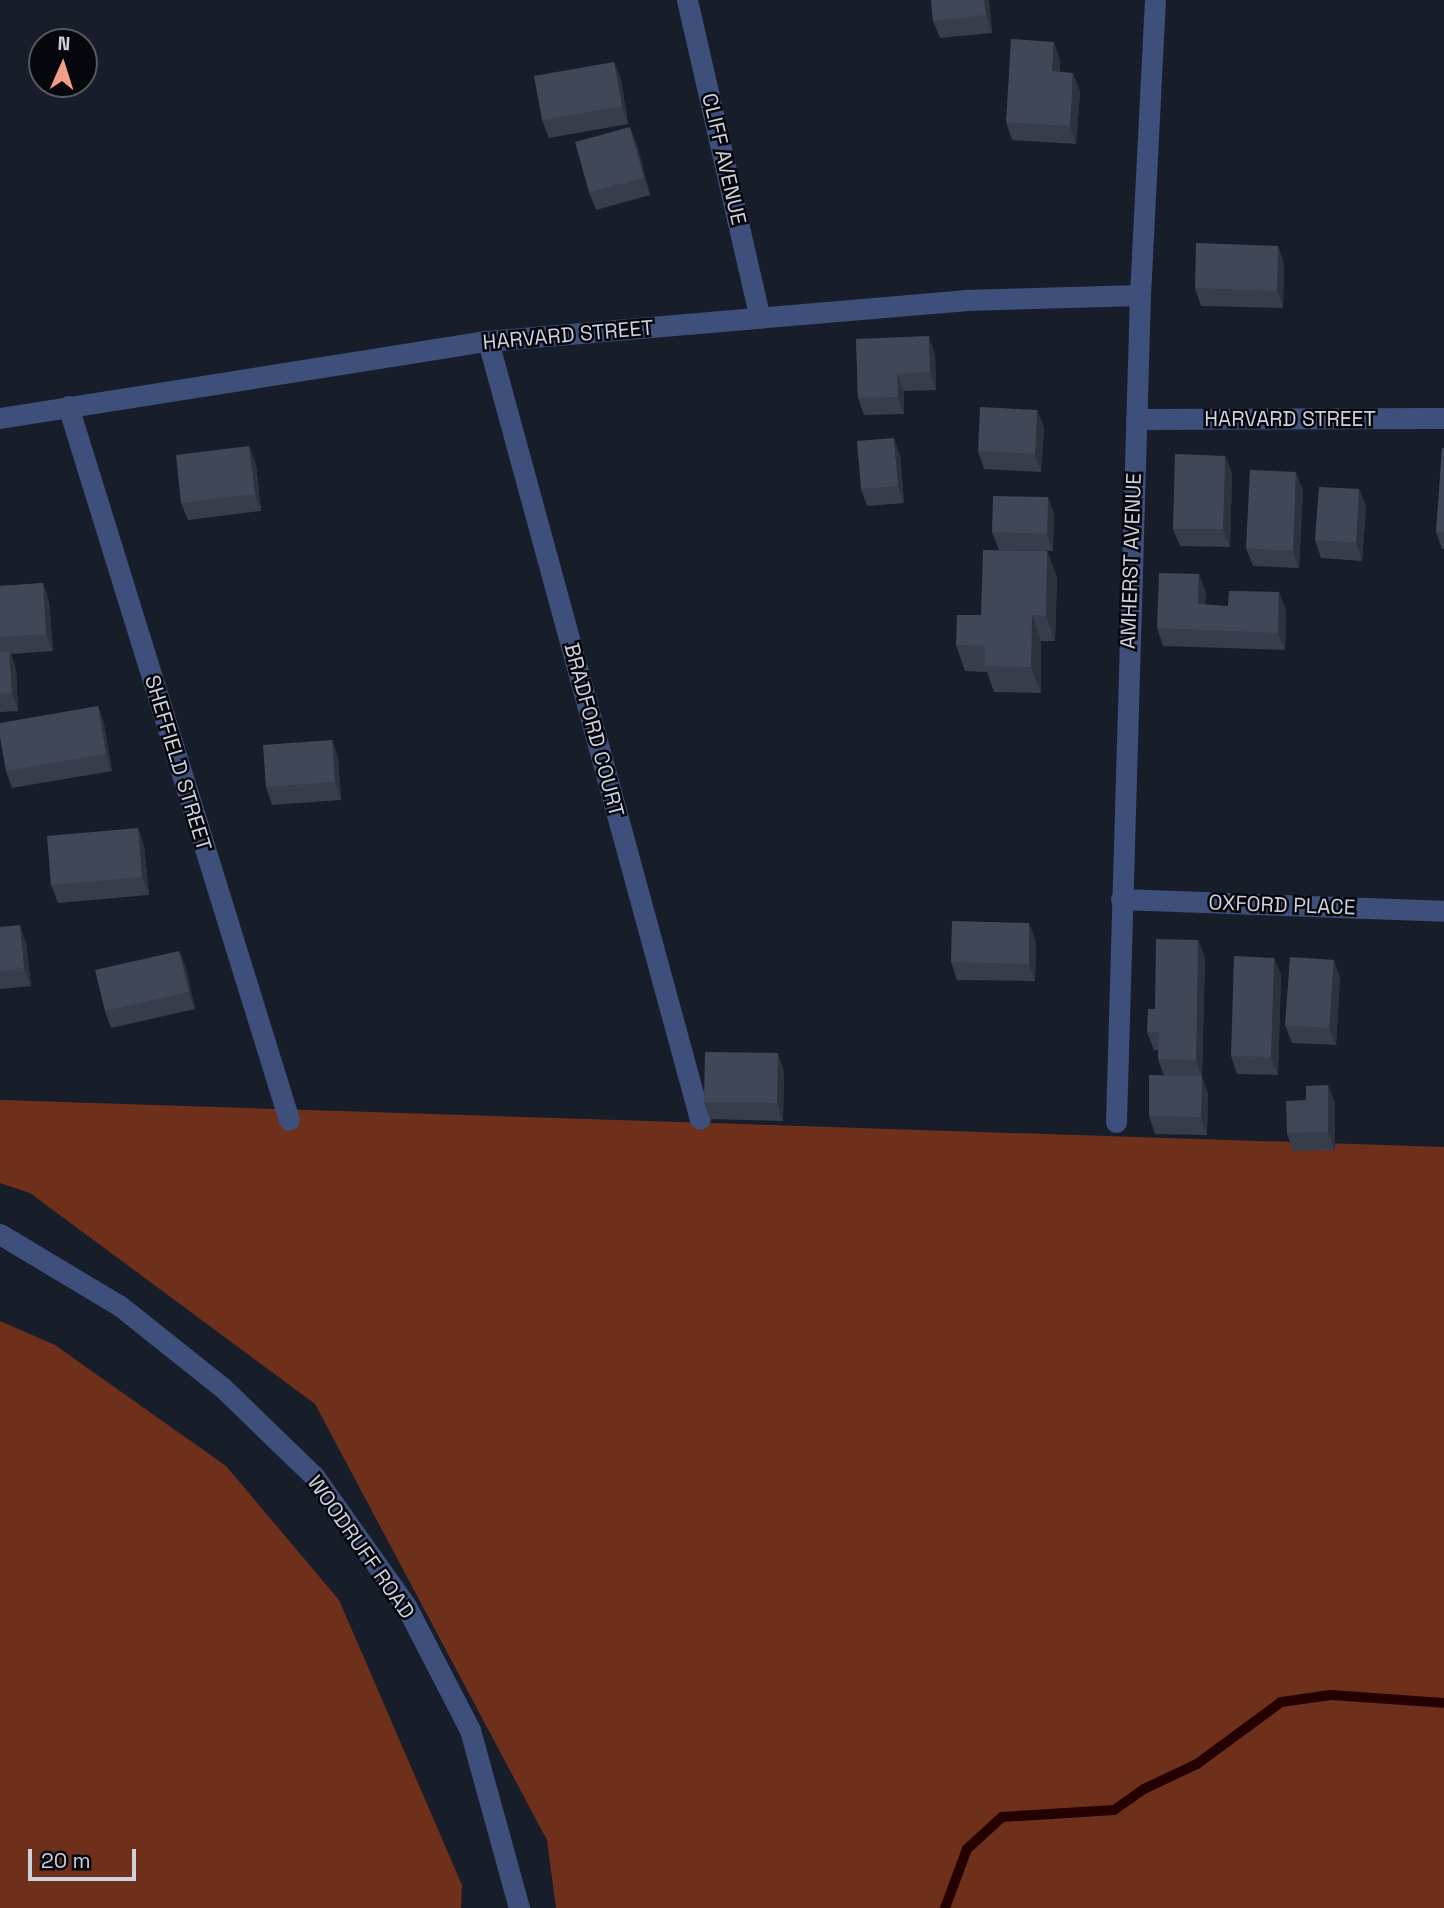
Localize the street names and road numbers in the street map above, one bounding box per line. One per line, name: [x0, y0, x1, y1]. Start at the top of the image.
street label: CLIFF AVENUE: [697, 90, 751, 228]
street label: HARVARD STREET: [481, 315, 655, 355]
street label: HARVARD STREET: [1204, 406, 1376, 432]
street label: AMHERST AVENUE: [1115, 472, 1147, 650]
street label: BRADFORD COURT: [559, 640, 629, 820]
street label: SHEFFIELD STREET: [139, 672, 217, 854]
street label: OXFORD PLACE: [1208, 890, 1356, 920]
street label: WOODRUFF ROAD: [302, 1470, 420, 1624]

